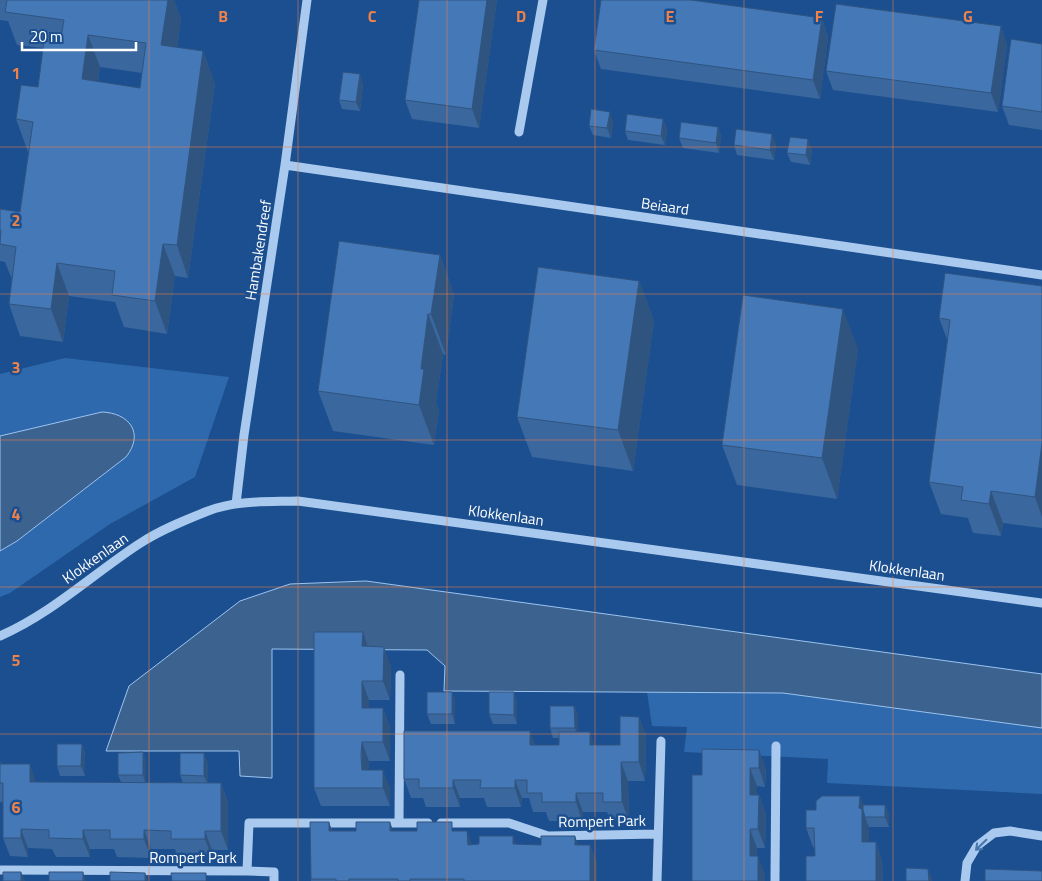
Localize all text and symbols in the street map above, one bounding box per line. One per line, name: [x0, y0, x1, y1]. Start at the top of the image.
text: B: [218, 4, 228, 28]
text: C: [368, 4, 377, 28]
text: D: [516, 4, 526, 28]
text: E: [666, 4, 675, 28]
text: F: [815, 4, 824, 28]
text: G: [963, 4, 973, 28]
scale bar: [22, 20, 136, 52]
text: 20 m: [30, 25, 63, 48]
text: 1: [12, 61, 20, 85]
street label: Beiaard: [640, 191, 690, 221]
street label: Hambakendreef: [239, 198, 277, 302]
text: 2: [12, 208, 20, 232]
text: 3: [12, 355, 20, 379]
street label: Klokkenlaan: [467, 498, 545, 532]
text: 4: [12, 502, 21, 526]
street label: Klokkenlaan: [57, 527, 133, 589]
street label: Klokkenlaan: [868, 553, 946, 587]
text: 5: [12, 648, 21, 672]
text: 6: [12, 795, 21, 819]
street label: Rompert Park: [558, 809, 646, 833]
one-way arrow: [974, 839, 987, 851]
street label: Rompert Park: [149, 846, 237, 869]

